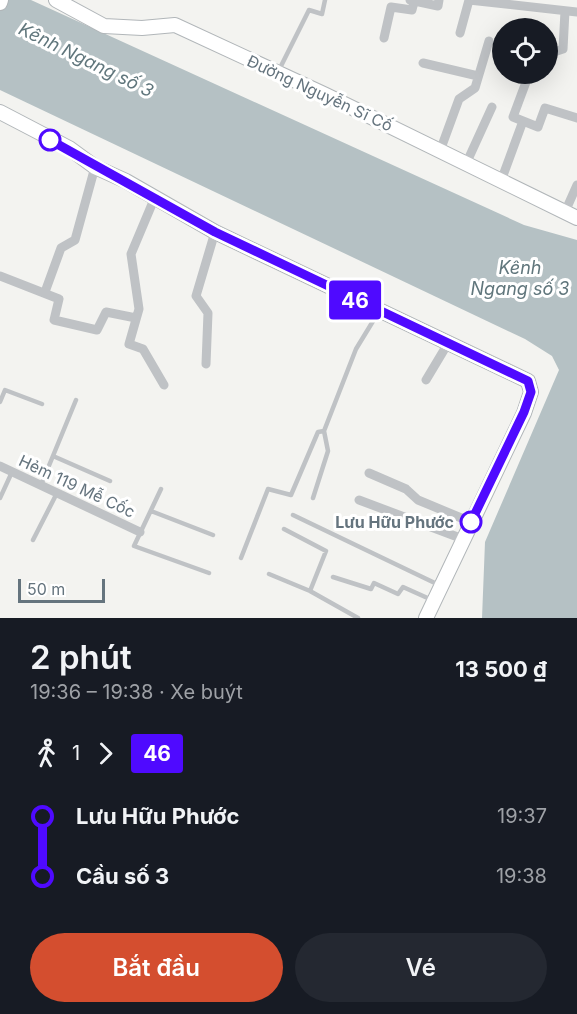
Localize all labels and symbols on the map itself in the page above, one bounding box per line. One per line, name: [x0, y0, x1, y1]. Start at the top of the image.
water label: Kênh Ngang số 3: [16, 18, 157, 101]
street label: Đường Nguyễn Sĩ Cố: [244, 51, 396, 135]
unlabelled marker: [39, 129, 61, 151]
water label: Kênh Ngang số 3: [471, 257, 569, 299]
line badge: 46: [328, 280, 382, 320]
street label: Hẻm 119 Mễ Cốc: [16, 450, 138, 522]
marker: Lưu Hữu Phước: [460, 511, 482, 533]
place label: Lưu Hữu Phước: [335, 512, 454, 532]
scale bar: [18, 576, 105, 604]

